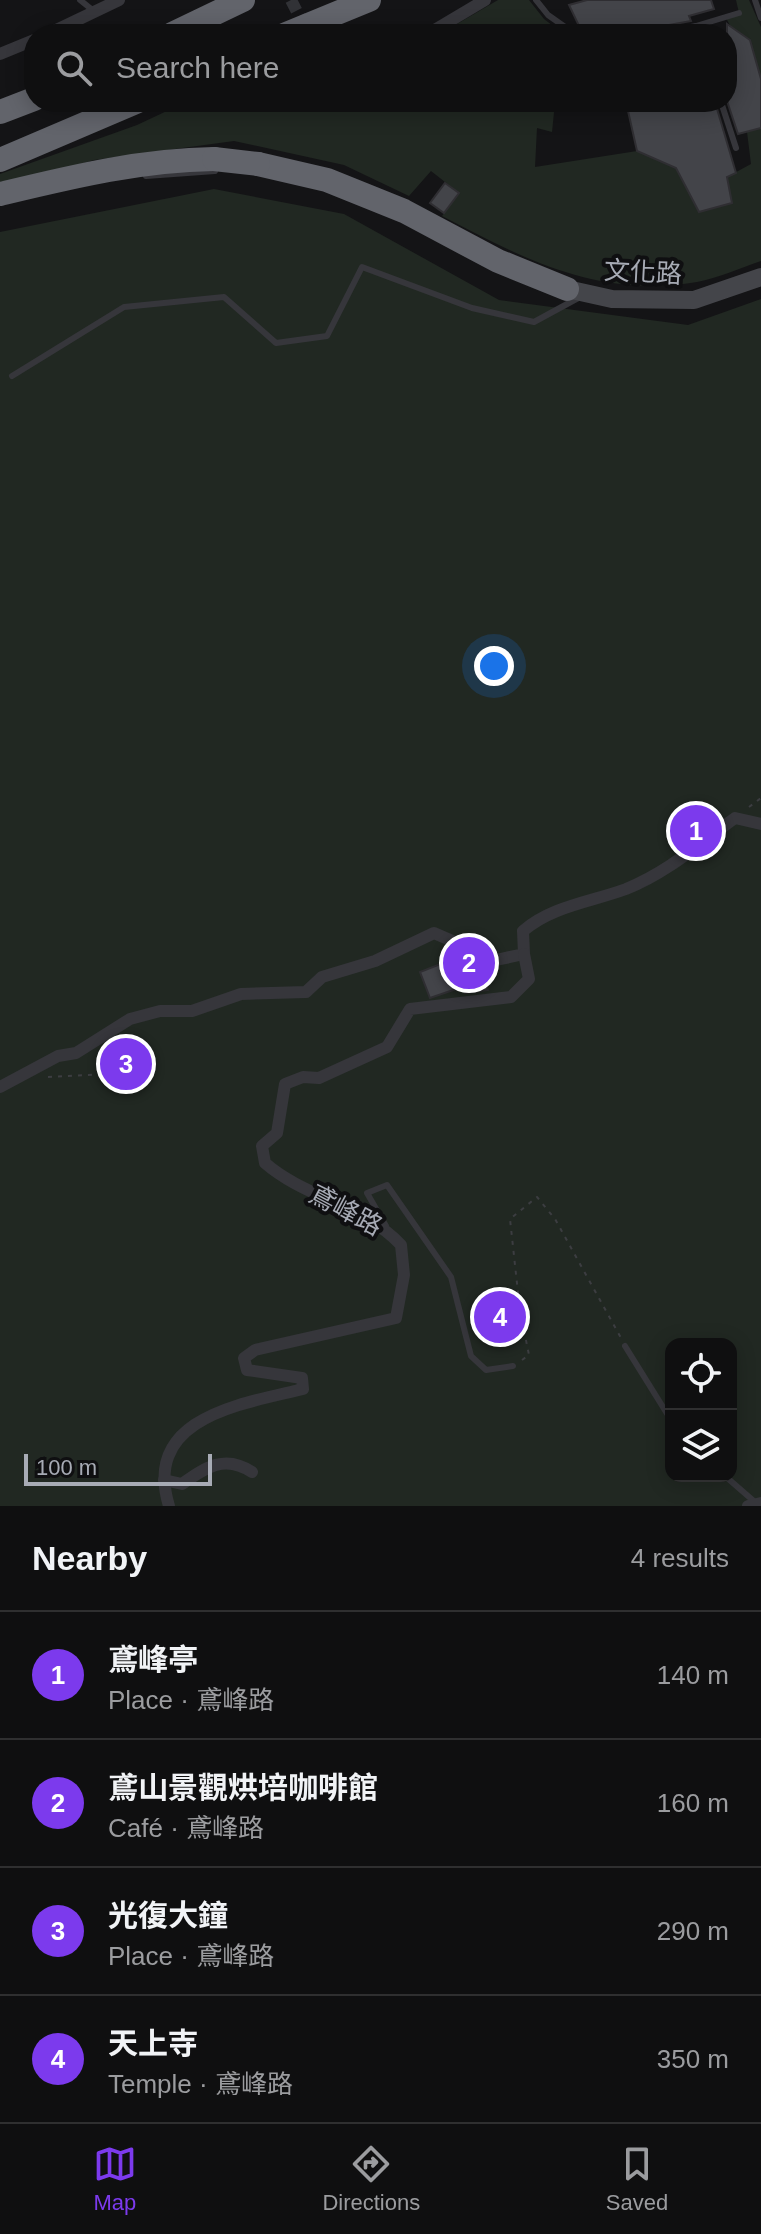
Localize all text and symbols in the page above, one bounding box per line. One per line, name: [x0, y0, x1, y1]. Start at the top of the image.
search box: [24, 24, 737, 112]
icon: search: [52, 46, 96, 90]
text: Search here: [116, 51, 279, 84]
street label: 文化路: [603, 255, 683, 289]
your location: [474, 646, 514, 686]
pin: 1: [670, 801, 722, 861]
pin: 2: [443, 933, 495, 993]
pin: 3: [100, 1034, 152, 1094]
street label: 鳶峰路: [305, 1178, 387, 1242]
pin: 4: [474, 1287, 526, 1347]
map controls: [665, 1338, 737, 1482]
button: locate: [665, 1338, 737, 1410]
button: layers: [665, 1410, 737, 1482]
scale bar: [24, 1450, 212, 1486]
text: 100 m: [36, 1455, 97, 1480]
text: Nearby: [32, 1539, 147, 1577]
text: 4 results: [631, 1543, 729, 1573]
text: 鳶峰亭: [108, 1643, 198, 1676]
text: 1: [51, 1660, 65, 1690]
text: 140 m: [657, 1660, 729, 1690]
text: Place · 鳶峰路: [108, 1685, 274, 1715]
text: 鳶山景觀烘培咖啡館: [108, 1771, 378, 1804]
text: 2: [51, 1788, 65, 1818]
text: 160 m: [657, 1788, 729, 1818]
text: Café · 鳶峰路: [108, 1813, 264, 1843]
text: 光復大鐘: [108, 1899, 228, 1932]
text: 3: [51, 1916, 65, 1946]
text: 290 m: [657, 1916, 729, 1946]
text: Place · 鳶峰路: [108, 1941, 274, 1971]
text: 天上寺: [108, 2027, 198, 2060]
text: 4: [51, 2044, 65, 2074]
text: 350 m: [657, 2044, 729, 2074]
text: Temple · 鳶峰路: [108, 2069, 293, 2099]
tab: Map: [93, 2142, 137, 2216]
tab: Directions: [322, 2142, 420, 2216]
tab: Saved: [606, 2142, 668, 2216]

